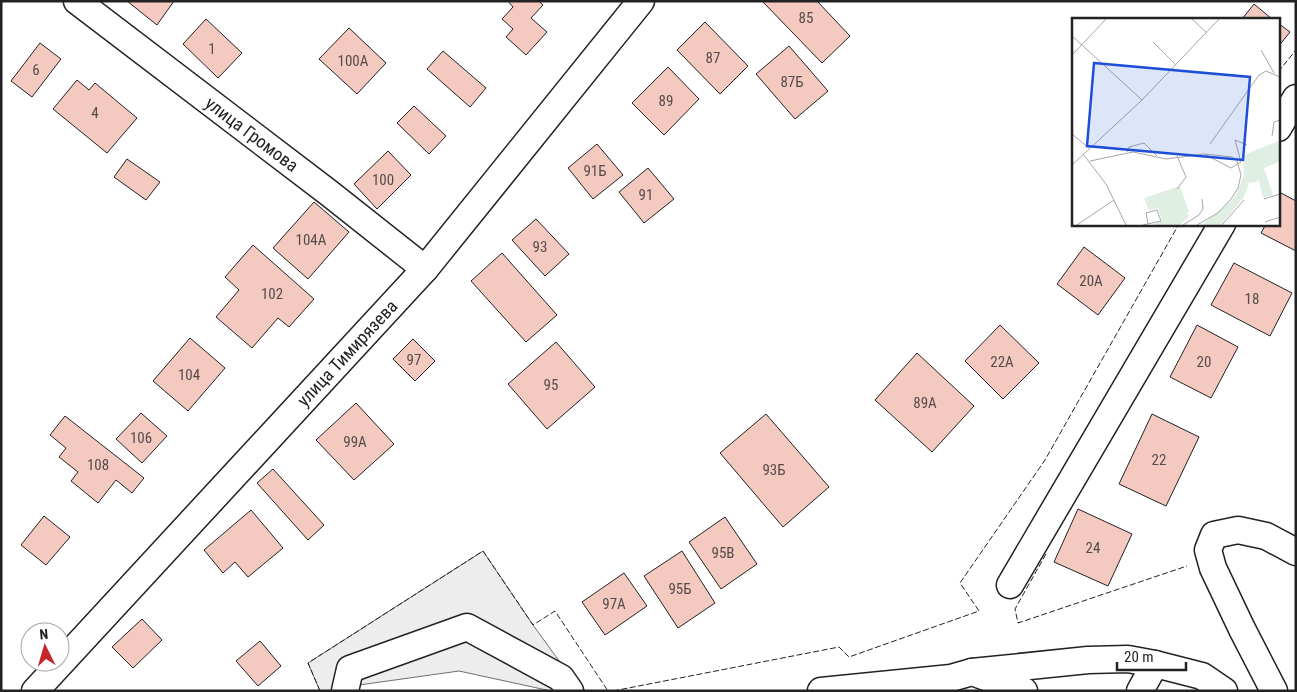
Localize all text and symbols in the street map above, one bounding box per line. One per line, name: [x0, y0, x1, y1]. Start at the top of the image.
house number: 85: [799, 9, 813, 27]
inset map: [1072, 18, 1280, 225]
house number: 1: [208, 40, 216, 58]
house number: 87: [706, 49, 720, 67]
house number: 100А: [338, 52, 369, 70]
house number: 6: [32, 61, 40, 79]
house number: 87Б: [780, 73, 804, 91]
street label: улица Громова: [201, 92, 303, 176]
house number: 89: [659, 92, 673, 110]
house number: 4: [91, 104, 99, 122]
house number: 91Б: [583, 162, 607, 180]
house number: 100: [372, 171, 394, 189]
house number: 91: [639, 186, 653, 204]
house number: 104А: [296, 231, 327, 249]
house number: 93: [533, 238, 547, 256]
house number: 20А: [1079, 272, 1103, 290]
house number: 102: [261, 285, 283, 303]
house number: 18: [1245, 290, 1259, 308]
street label: улица Тимирязева: [292, 296, 402, 410]
house number: 97: [407, 351, 421, 369]
house number: 22А: [990, 353, 1014, 371]
house number: 20: [1197, 353, 1211, 371]
house number: 104: [178, 366, 200, 384]
house number: 95: [544, 376, 558, 394]
house number: 89А: [913, 394, 937, 412]
house number: 106: [130, 429, 152, 447]
house number: 99А: [343, 433, 367, 451]
house number: 22: [1152, 451, 1166, 469]
house number: 108: [87, 456, 109, 474]
house number: 93Б: [762, 461, 786, 479]
house number: 24: [1086, 539, 1100, 557]
house number: 95В: [712, 544, 735, 562]
house number: 95Б: [668, 580, 692, 598]
house number: 97А: [602, 595, 626, 613]
north arrow: [20, 622, 70, 672]
text: N: [39, 626, 49, 642]
scale bar: [1117, 640, 1186, 672]
text: 20 m: [1124, 648, 1154, 666]

